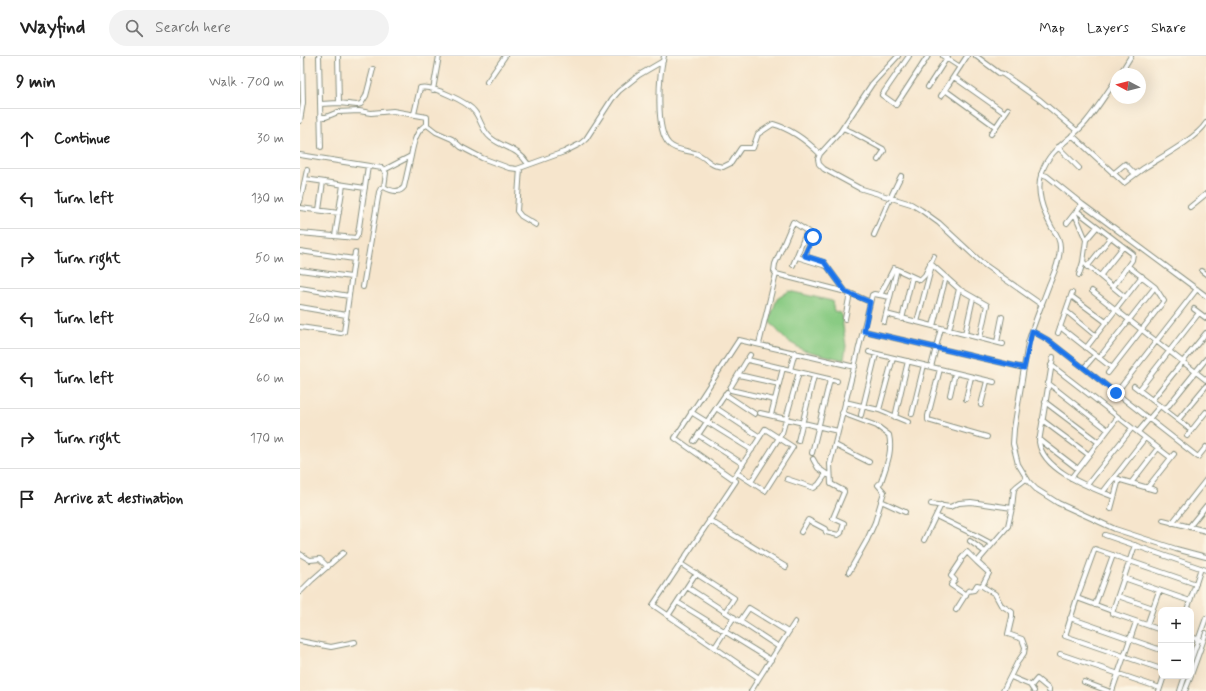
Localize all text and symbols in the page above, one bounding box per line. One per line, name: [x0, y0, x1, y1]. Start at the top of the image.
search box: [109, 10, 389, 46]
text: Wayfind: [20, 15, 85, 40]
icon: search: [123, 17, 145, 39]
text: Search here: [155, 18, 231, 38]
text: Map: [1039, 19, 1065, 37]
text: Layers: [1087, 19, 1129, 37]
text: Share: [1151, 19, 1186, 37]
north arrow: [1110, 68, 1146, 104]
text: 9 min: [16, 71, 56, 93]
text: Walk · 700 m: [209, 74, 284, 91]
icon: ahead: [16, 128, 38, 150]
text: Continue: [54, 129, 110, 149]
text: 30 m: [257, 130, 284, 147]
icon: left: [16, 188, 38, 210]
text: Turn left: [54, 189, 114, 209]
text: 130 m: [251, 190, 284, 207]
route start: [804, 228, 822, 246]
icon: right: [16, 248, 38, 270]
text: Turn right: [54, 249, 121, 269]
text: 50 m: [255, 250, 284, 267]
icon: left: [16, 308, 38, 330]
text: Turn left: [54, 309, 114, 329]
text: 260 m: [249, 310, 284, 327]
icon: left: [16, 368, 38, 390]
text: Turn left: [54, 369, 114, 389]
text: 60 m: [256, 370, 284, 387]
route end: [1107, 384, 1125, 402]
icon: right: [16, 428, 38, 450]
text: Turn right: [54, 429, 121, 449]
text: 170 m: [250, 430, 284, 447]
icon: arrive: [16, 488, 38, 510]
text: Arrive at destination: [54, 489, 183, 509]
map controls: [1158, 607, 1194, 679]
button: +: [1158, 607, 1194, 643]
button: −: [1158, 643, 1194, 679]

